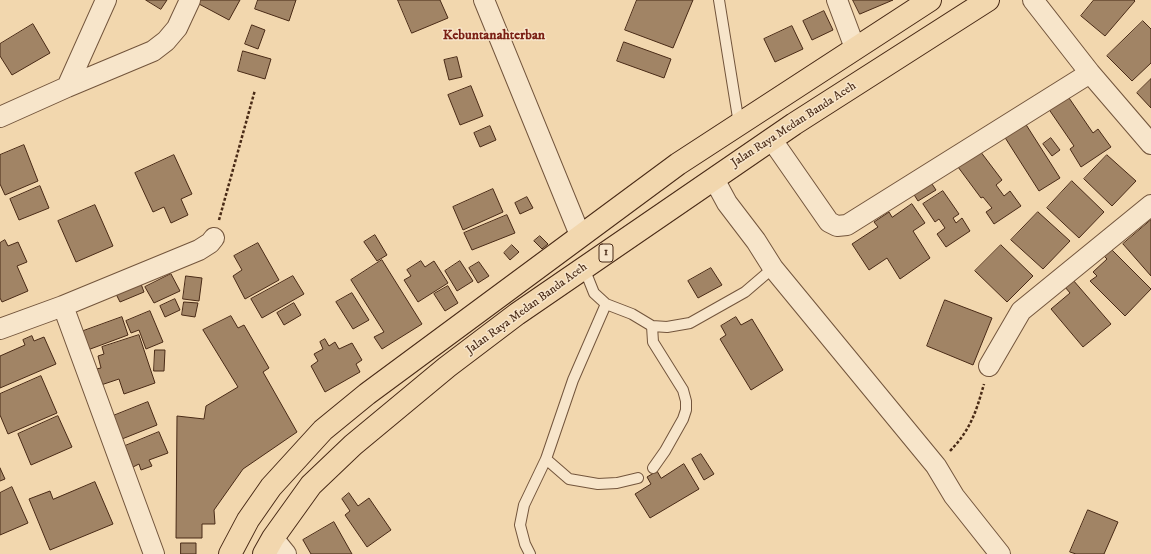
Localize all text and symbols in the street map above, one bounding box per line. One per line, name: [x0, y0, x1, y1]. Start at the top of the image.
district label: Kebuntanahterban: [443, 28, 545, 44]
street label: Jalan Raya Medan Banda Aceh: [729, 79, 859, 171]
road number: 1: [599, 244, 613, 262]
street label: Jalan Raya Medan Banda Aceh: [464, 260, 590, 358]

